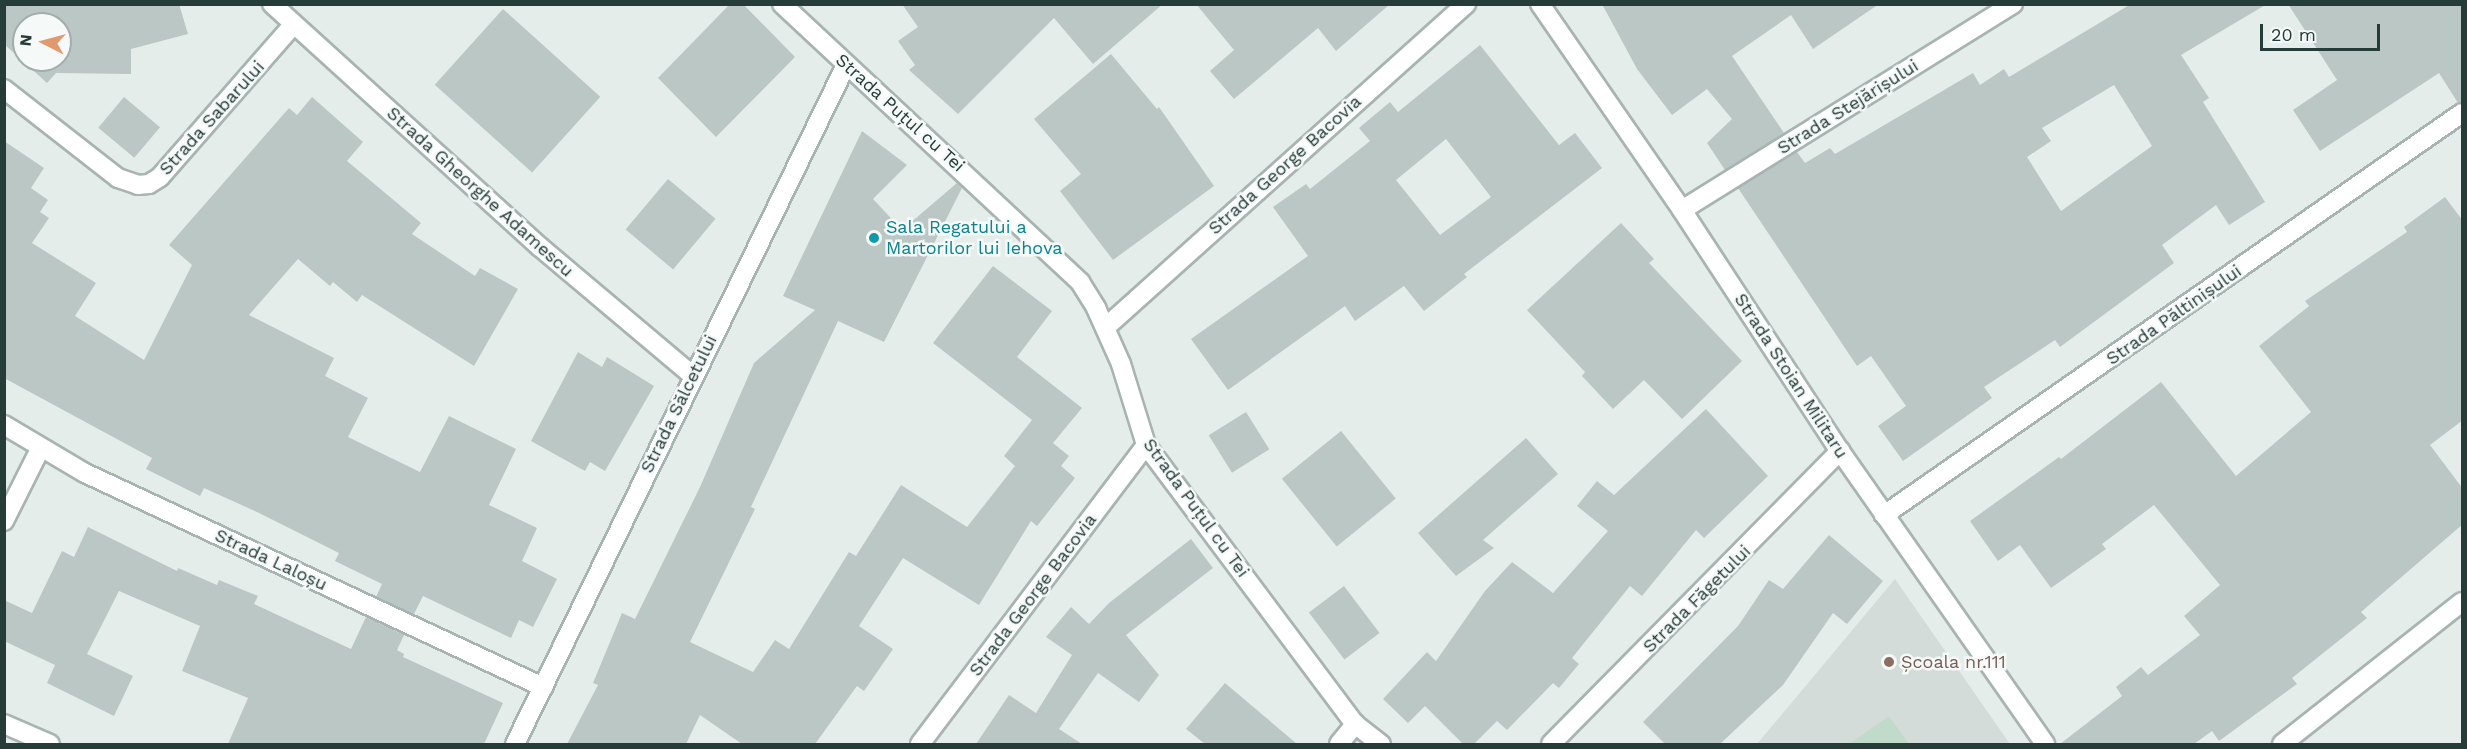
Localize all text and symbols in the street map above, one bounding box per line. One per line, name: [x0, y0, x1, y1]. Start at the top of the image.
north arrow: [12, 12, 72, 72]
scale bar: [2263, 12, 2383, 50]
text: 20 m: [2271, 24, 2316, 45]
text: N: [16, 33, 36, 47]
street label: Strada Puțul cu Tei: [830, 49, 970, 177]
street label: Strada Stejărișului: [1773, 55, 1923, 159]
street label: Strada Sabarului: [155, 56, 269, 180]
street label: Strada George Bacovia: [1204, 91, 1366, 239]
street label: Strada Gheorghe Adamescu: [382, 102, 578, 282]
place label: Sala Regatului a Martorilor lui Iehova: [886, 217, 1063, 260]
marker: Sala Regatului a Martorilor lui Iehova: [867, 231, 881, 245]
street label: Strada Păltinișului: [2102, 260, 2246, 370]
street label: Strada Stoian Militaru: [1729, 289, 1853, 463]
street label: Strada Sălcetului: [636, 331, 722, 477]
street label: Strada Puțul cu Tei: [1138, 434, 1254, 582]
street label: Strada George Bacovia: [965, 509, 1101, 681]
street label: Strada Laloșu: [211, 524, 331, 596]
street label: Strada Făgetului: [1638, 540, 1756, 658]
place label: Școala nr.111: [1901, 651, 2006, 673]
marker: Școala nr.111: [1882, 655, 1896, 669]

